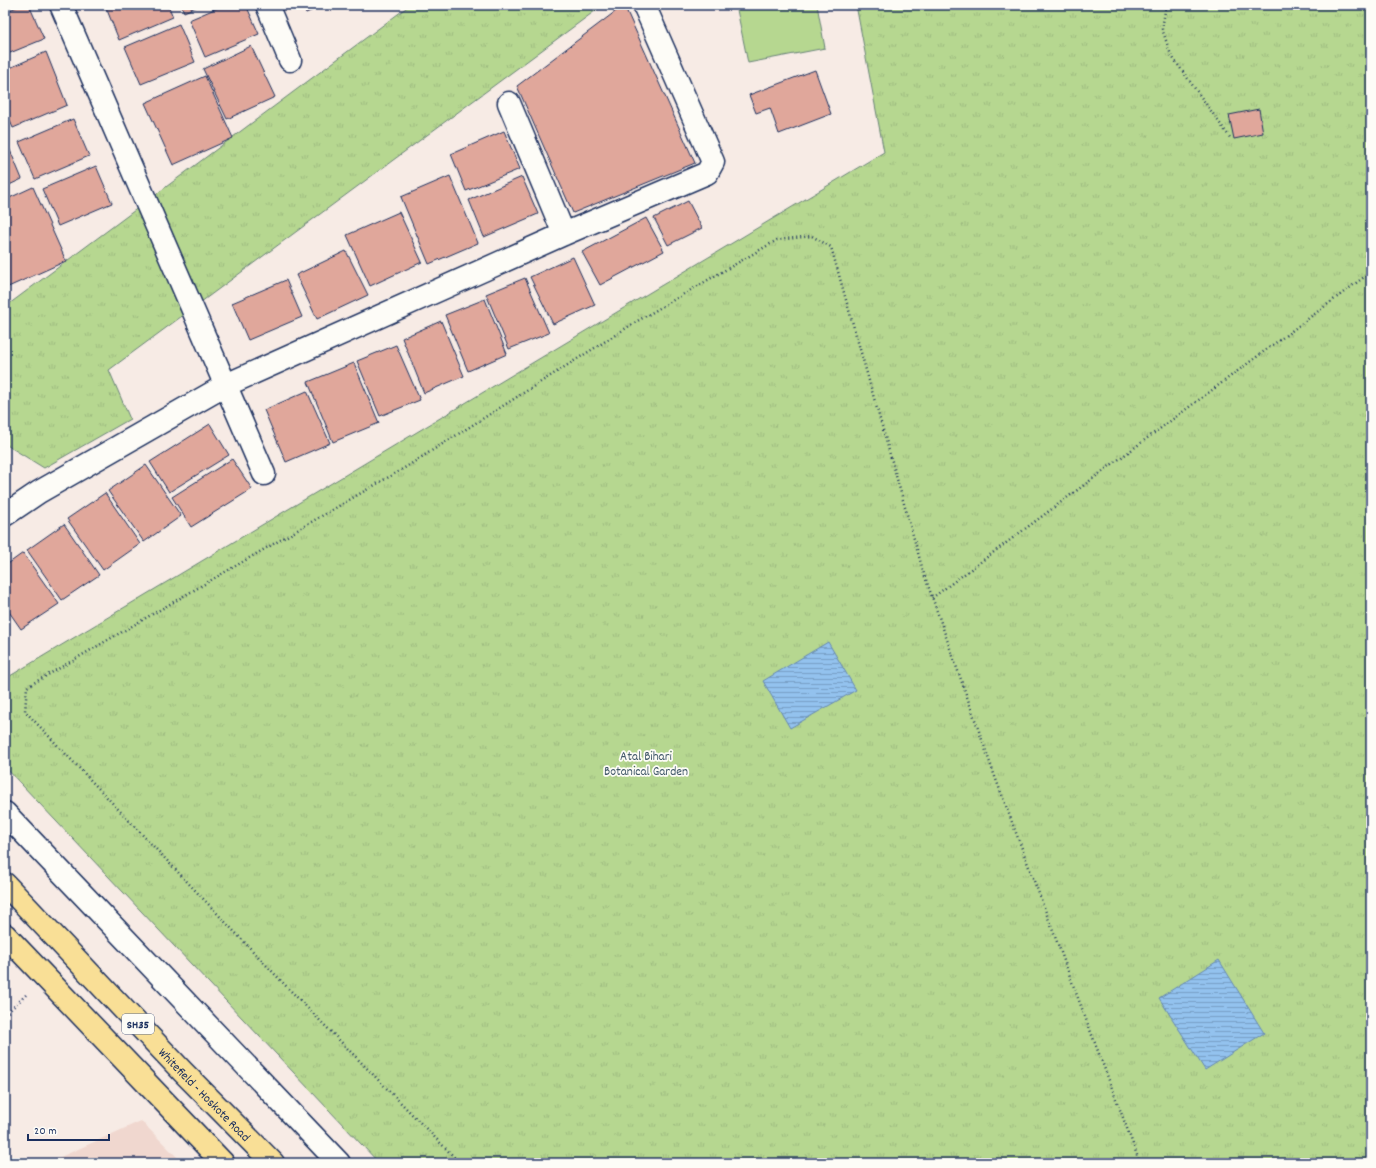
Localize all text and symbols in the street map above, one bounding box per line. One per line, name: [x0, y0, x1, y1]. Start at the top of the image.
park label: Atal Bihari Botanical Garden: [604, 748, 688, 782]
road number: SH35: [122, 1014, 154, 1034]
street label: Whitefield - Hoskote Road: [153, 1044, 254, 1147]
scale bar: [28, 1116, 109, 1142]
text: 20 m: [34, 1123, 57, 1140]

